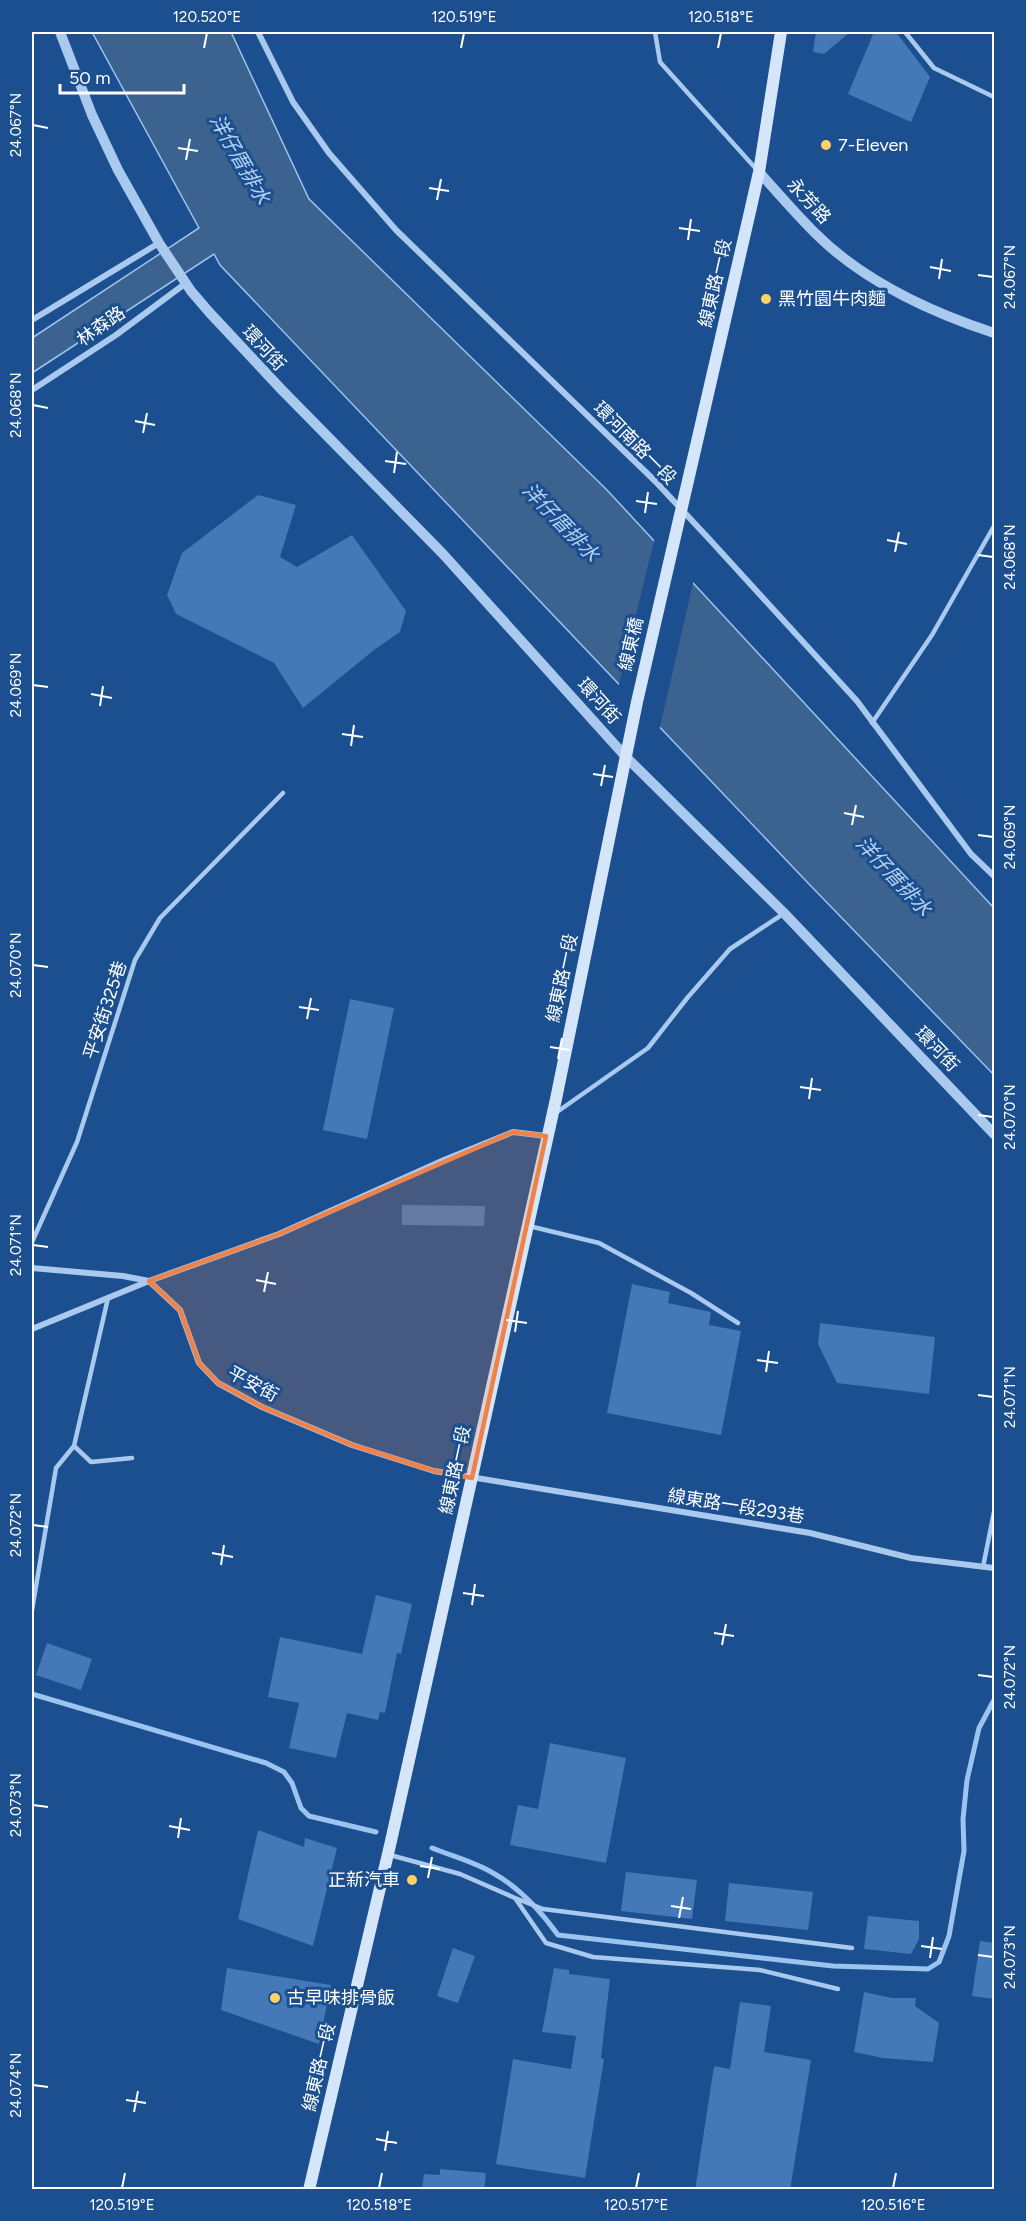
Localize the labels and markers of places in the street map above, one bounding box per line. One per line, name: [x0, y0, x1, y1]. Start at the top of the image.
place label: 7-Eleven: [838, 134, 908, 156]
marker: 7-Eleven: [819, 138, 833, 152]
place label: 黑竹園牛肉麵: [778, 288, 886, 310]
marker: 黑竹園牛肉麵: [759, 292, 773, 306]
place label: 正新汽車: [328, 1869, 400, 1891]
marker: 正新汽車: [405, 1873, 419, 1887]
place label: 古早味排骨飯: [287, 1987, 395, 2009]
marker: 古早味排骨飯: [268, 1991, 282, 2005]

